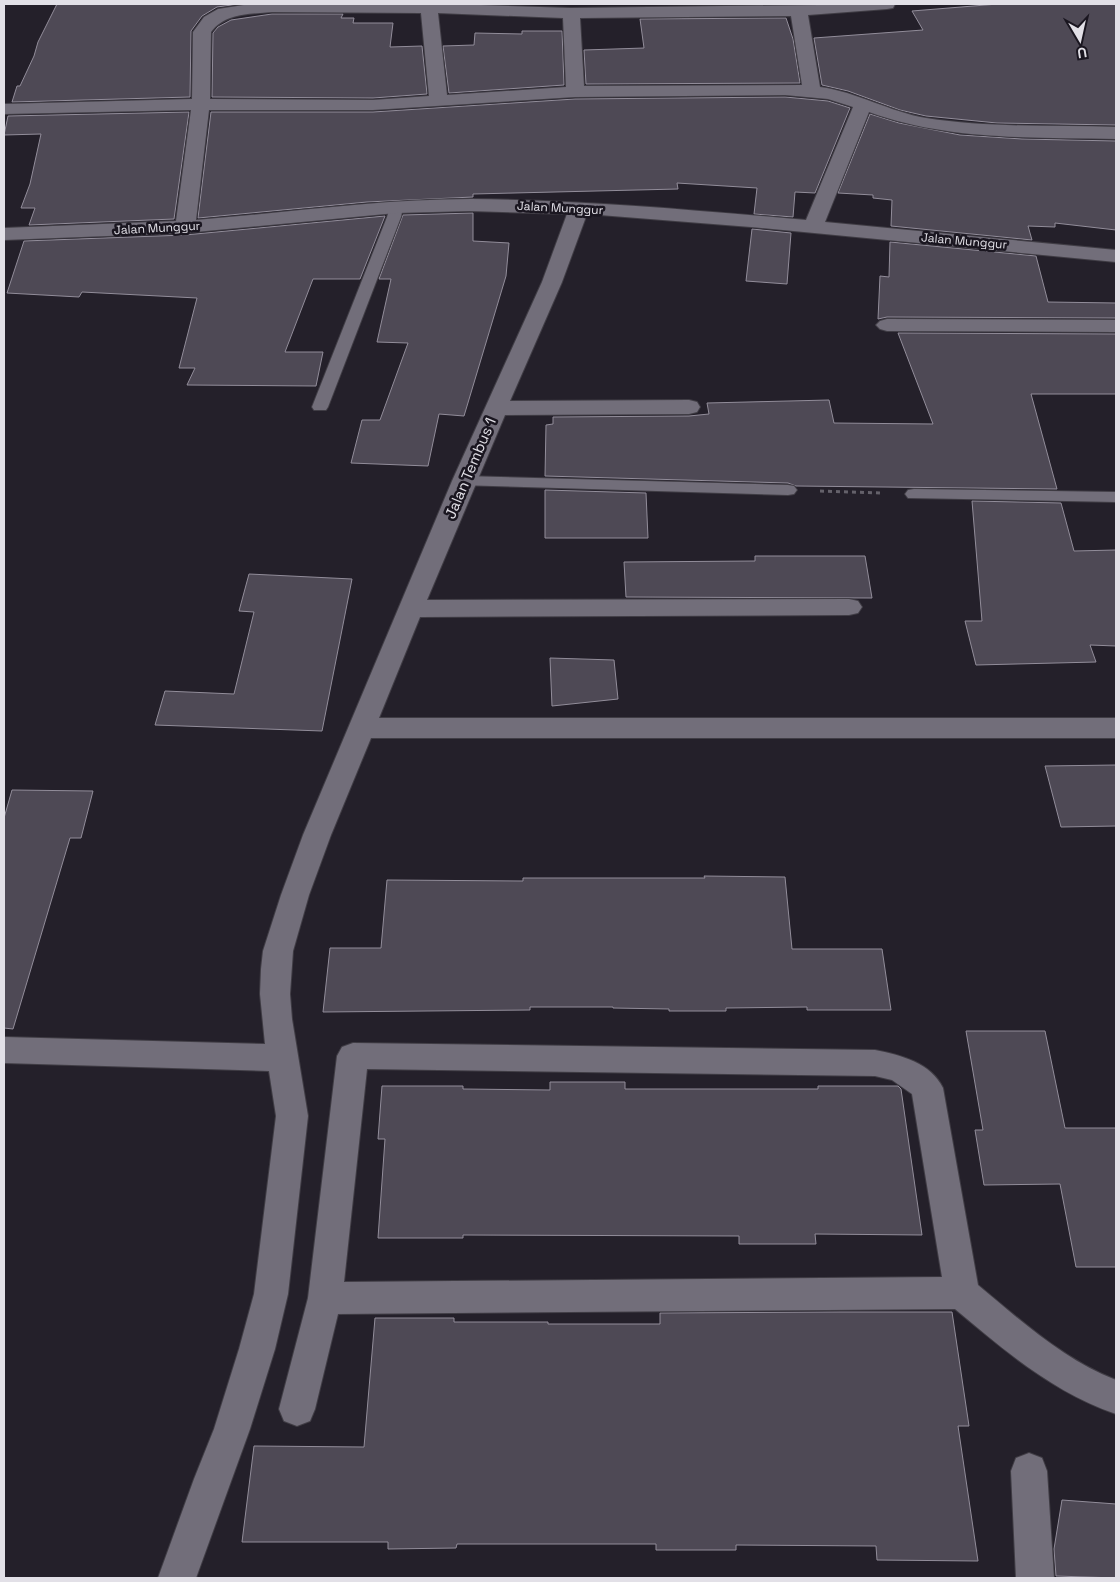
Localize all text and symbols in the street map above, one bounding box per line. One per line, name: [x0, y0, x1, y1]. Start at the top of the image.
north arrow: [1055, 15, 1105, 65]
text: U: [1076, 43, 1088, 62]
street label: Jalan Munggur: [516, 198, 604, 218]
street label: Jalan Munggur: [113, 218, 201, 238]
street label: Jalan Munggur: [920, 229, 1008, 253]
street label: Jalan Tembus 1: [440, 415, 500, 521]

